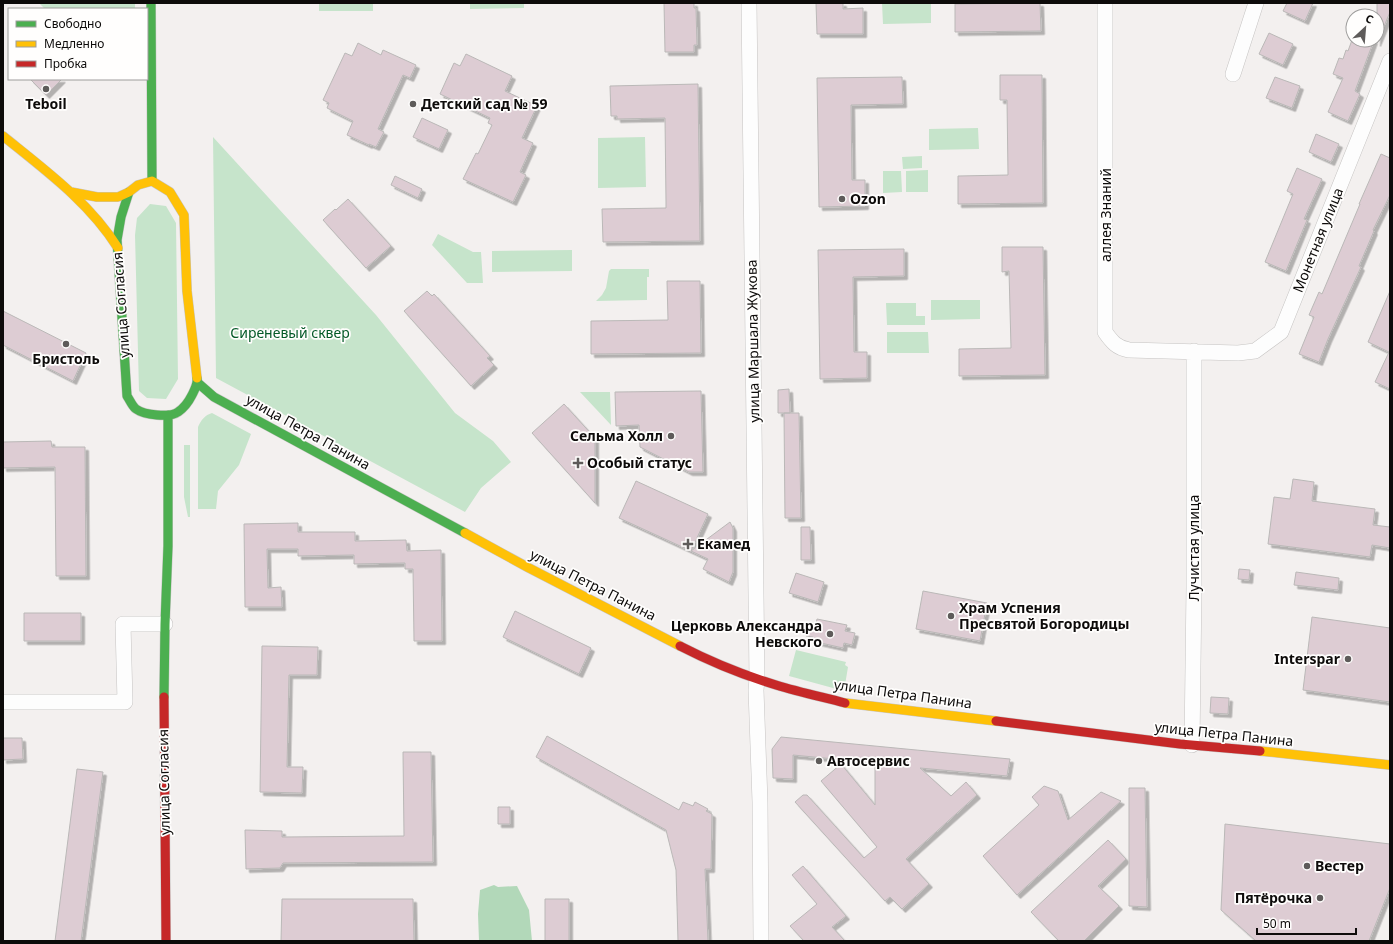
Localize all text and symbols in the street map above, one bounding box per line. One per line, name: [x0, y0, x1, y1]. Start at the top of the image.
legend: [8, 8, 148, 80]
north arrow: [1345, 8, 1385, 48]
text: С: [1363, 10, 1376, 27]
text: Свободно: [44, 15, 102, 32]
text: Медленно: [44, 35, 104, 52]
text: Пробка: [44, 55, 87, 72]
marker: Teboil: [41, 84, 51, 94]
place label: Teboil: [25, 94, 67, 113]
place label: Детский сад № 59: [421, 94, 548, 113]
marker: Детский сад № 59: [408, 99, 418, 109]
street label: аллея Знаний: [1096, 168, 1115, 262]
street label: Монетная улица: [1288, 185, 1347, 295]
place label: Ozon: [850, 189, 886, 208]
marker: Ozon: [837, 194, 847, 204]
street label: улица Согласия: [107, 252, 134, 359]
street label: улица Маршала Жукова: [742, 259, 763, 423]
park label: Сиреневый сквер: [230, 323, 350, 342]
marker: Бристоль: [61, 339, 71, 349]
place label: Бристоль: [32, 349, 100, 368]
street label: улица Петра Панина: [243, 389, 374, 474]
place label: Сельма Холл: [570, 426, 663, 445]
marker: Сельма Холл: [666, 431, 676, 441]
place label: Особый статус: [587, 453, 692, 472]
marker: Особый статус: [572, 457, 584, 469]
street label: Лучистая улица: [1184, 495, 1203, 601]
place label: Екамед: [697, 534, 750, 553]
marker: Екамед: [682, 538, 694, 550]
street label: улица Петра Панина: [527, 544, 660, 625]
place label: Храм Успения Пресвятой Богородицы: [959, 598, 1129, 633]
marker: Храм Успения Пресвятой Богородицы: [946, 611, 956, 621]
place label: Церковь Александра Невского: [671, 616, 822, 651]
marker: Церковь Александра Невского: [825, 629, 835, 639]
place label: Interspar: [1274, 649, 1341, 668]
marker: Interspar: [1343, 654, 1353, 664]
street label: улица Петра Панина: [833, 674, 973, 713]
street label: улица Петра Панина: [1154, 717, 1294, 750]
street label: улица Согласия: [153, 729, 174, 835]
place label: Автосервис: [827, 751, 910, 770]
marker: Автосервис: [814, 756, 824, 766]
place label: Вестер: [1315, 856, 1364, 875]
marker: Вестер: [1302, 861, 1312, 871]
place label: Пятёрочка: [1235, 888, 1312, 907]
marker: Пятёрочка: [1315, 893, 1325, 903]
scale bar: [1257, 910, 1356, 936]
text: 50 m: [1263, 915, 1291, 932]

